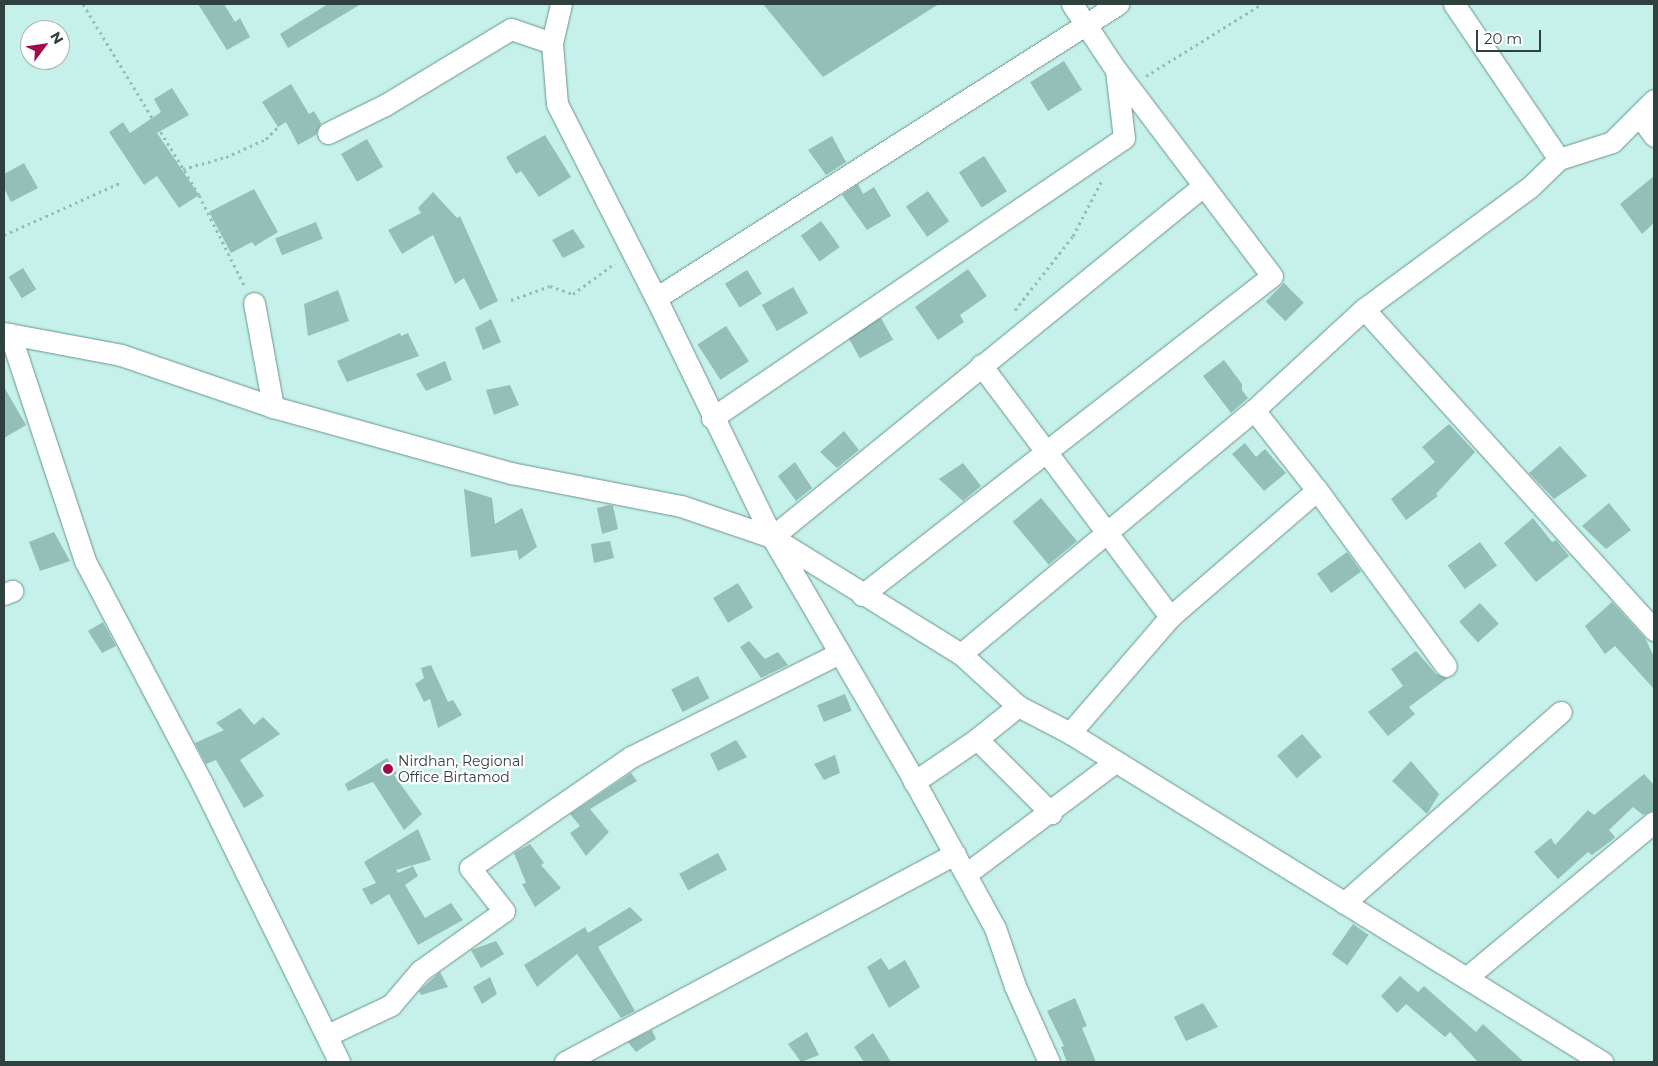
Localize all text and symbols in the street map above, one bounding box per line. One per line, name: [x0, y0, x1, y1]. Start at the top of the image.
north arrow: [20, 20, 70, 70]
scale bar: [1478, 20, 1543, 52]
text: N: [46, 28, 68, 47]
text: 20 m: [1484, 29, 1522, 48]
place label: Nirdhan, Regional Office Birtamod: [398, 753, 524, 786]
marker: Nirdhan, Regional Office Birtamod: [382, 763, 394, 775]

